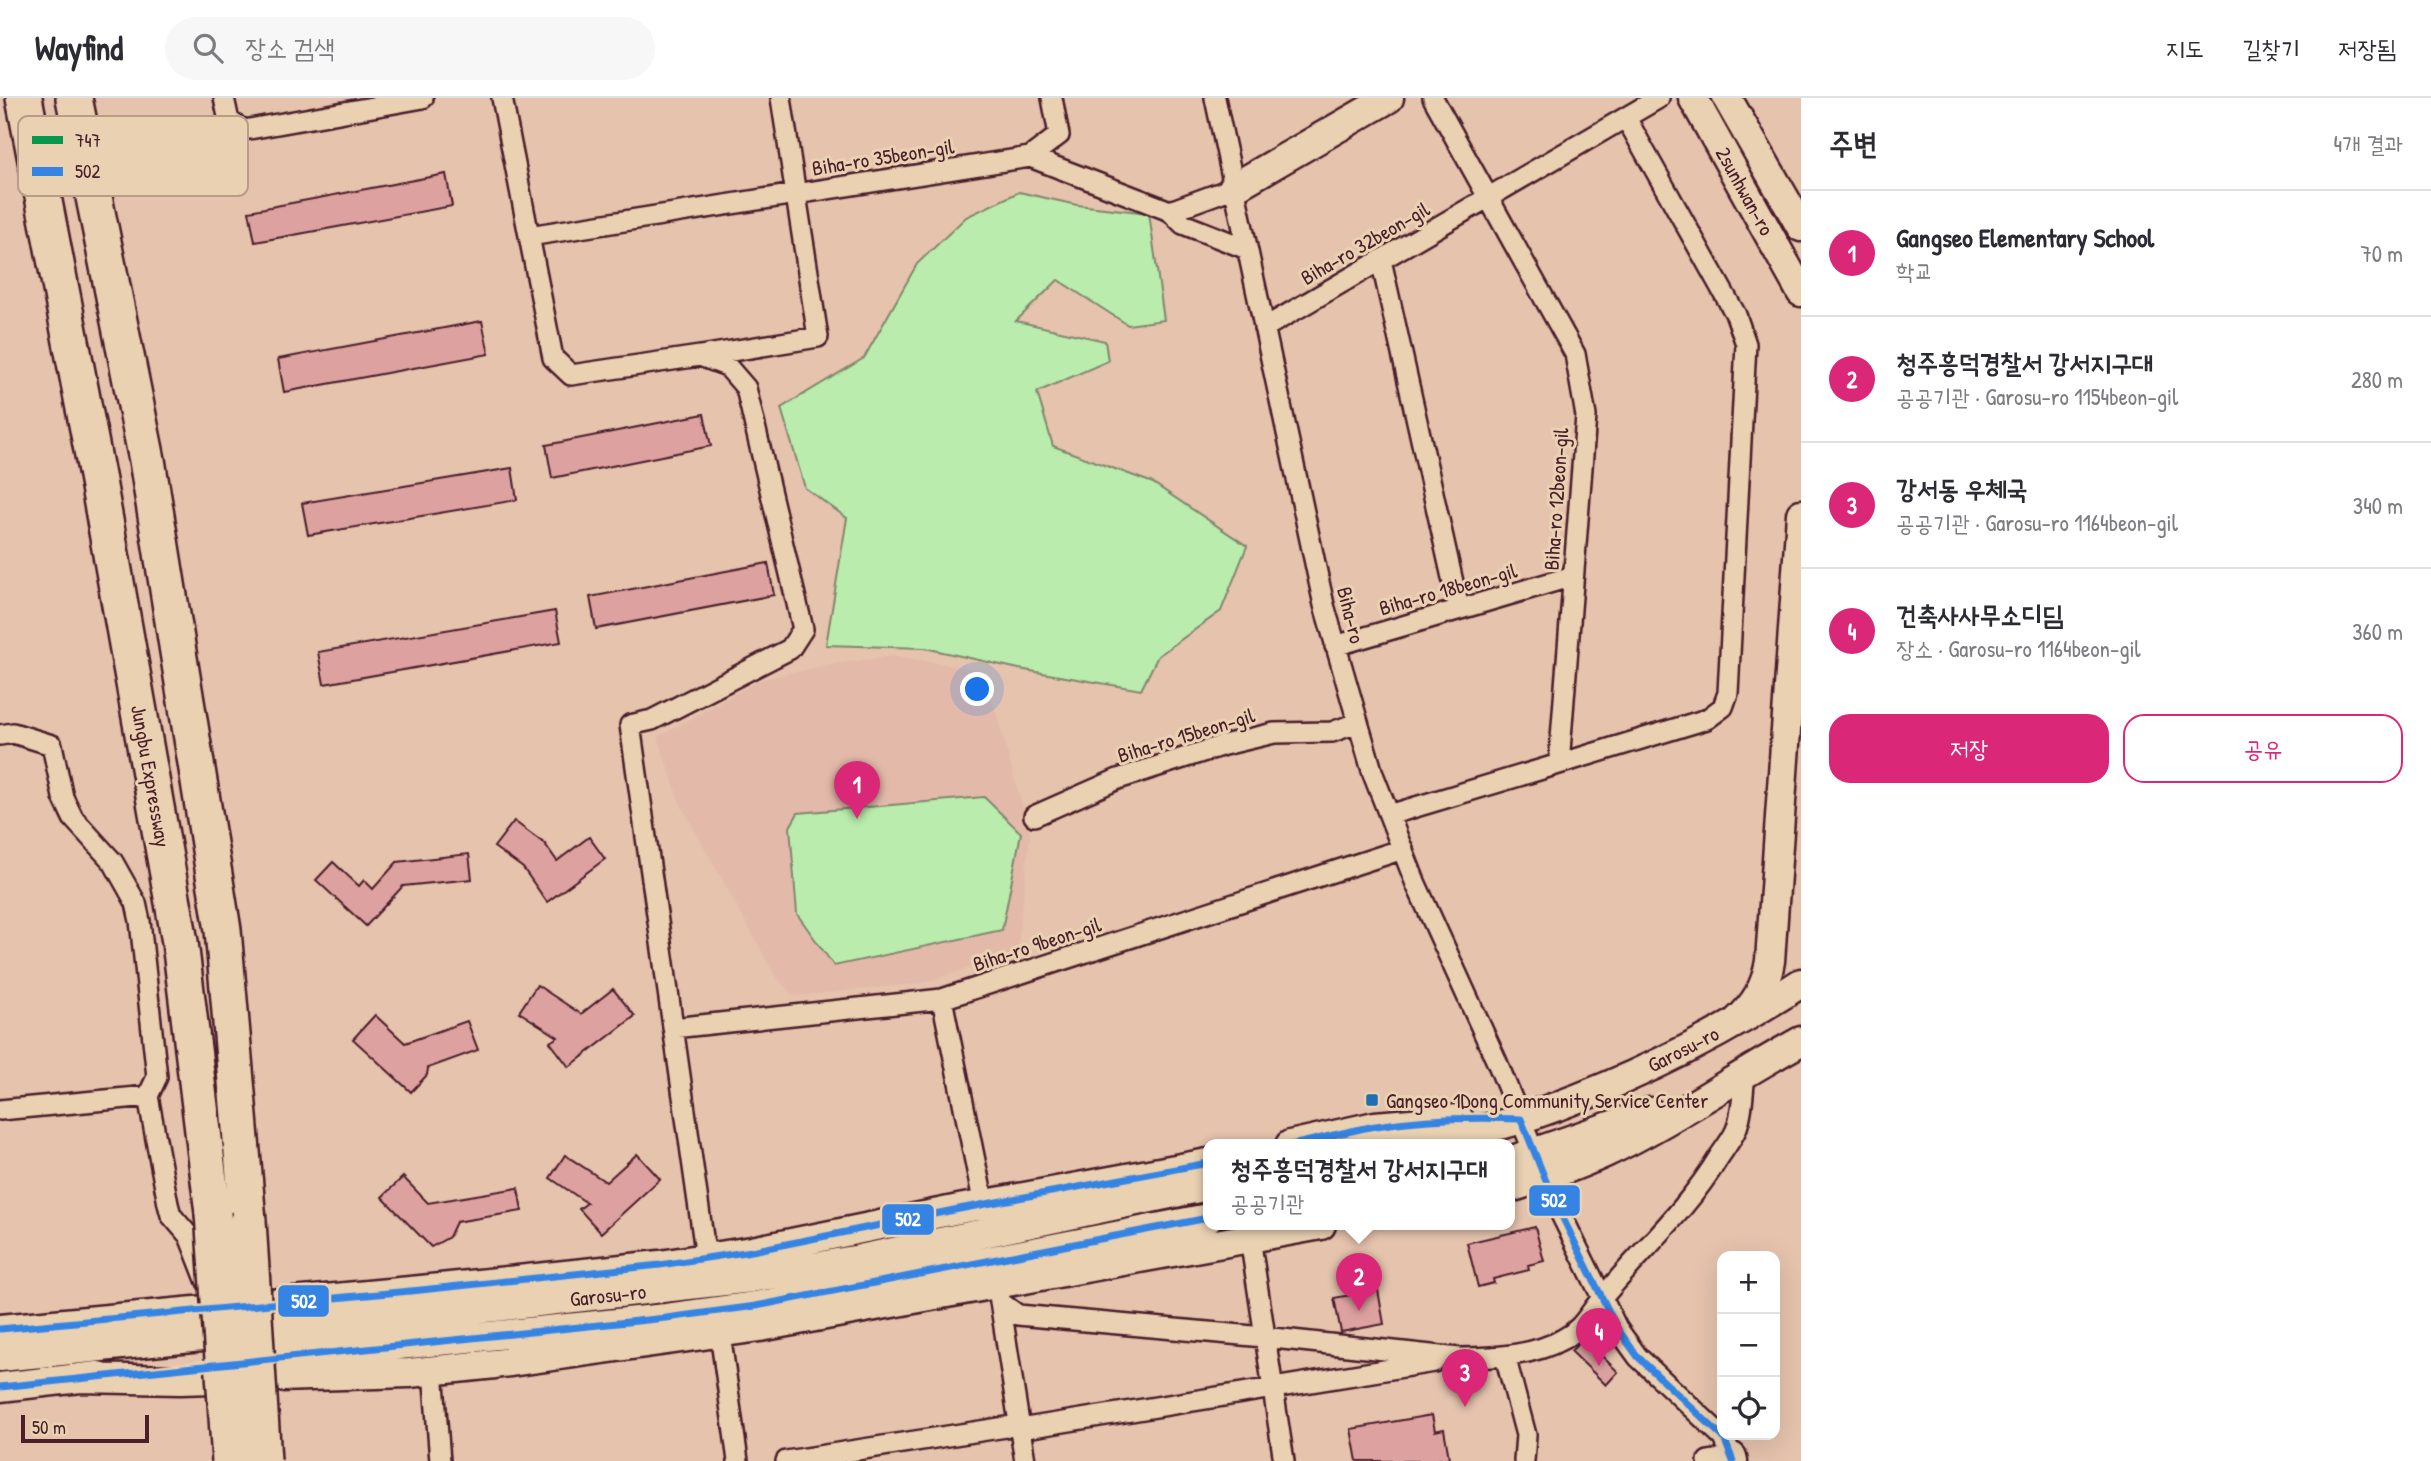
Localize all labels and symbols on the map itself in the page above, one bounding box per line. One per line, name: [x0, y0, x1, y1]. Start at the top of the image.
legend: [18, 116, 248, 196]
text: 747: [75, 127, 101, 153]
street label: Biha-ro 35beon-gil: [810, 131, 957, 183]
street label: 2sunhwan-ro: [1709, 142, 1781, 240]
text: 502: [75, 158, 101, 184]
street label: Biha-ro 32beon-gil: [1295, 194, 1435, 292]
street label: Biha-ro 12beon-gil: [1537, 426, 1575, 571]
street label: Biha-ro 18beon-gil: [1376, 555, 1521, 623]
street label: Biha-ro: [1330, 584, 1372, 646]
your location: [960, 672, 994, 706]
street label: Biha-ro 15beon-gil: [1114, 700, 1258, 770]
street label: Jungbu Expressway: [124, 703, 178, 850]
pin: 1: [834, 761, 880, 819]
street label: Biha-ro 9beon-gil: [969, 910, 1105, 978]
street label: Garosu-ro: [1642, 1019, 1724, 1079]
place label: Gangseo 1Dong Community Service Center: [1386, 1086, 1708, 1115]
marker: Gangseo 1Dong Community Service Center: [1364, 1092, 1380, 1108]
line badge: 502: [1528, 1184, 1581, 1217]
text: 502: [1541, 1187, 1567, 1213]
line badge: 502: [881, 1203, 935, 1236]
text: 502: [895, 1206, 921, 1232]
pin: 2: [1336, 1253, 1382, 1311]
street label: Garosu-ro: [568, 1277, 648, 1313]
line badge: 502: [277, 1284, 330, 1318]
text: 502: [291, 1288, 317, 1314]
pin: 4: [1576, 1308, 1622, 1366]
pin: 3: [1442, 1349, 1488, 1407]
scale bar: [21, 1412, 149, 1444]

